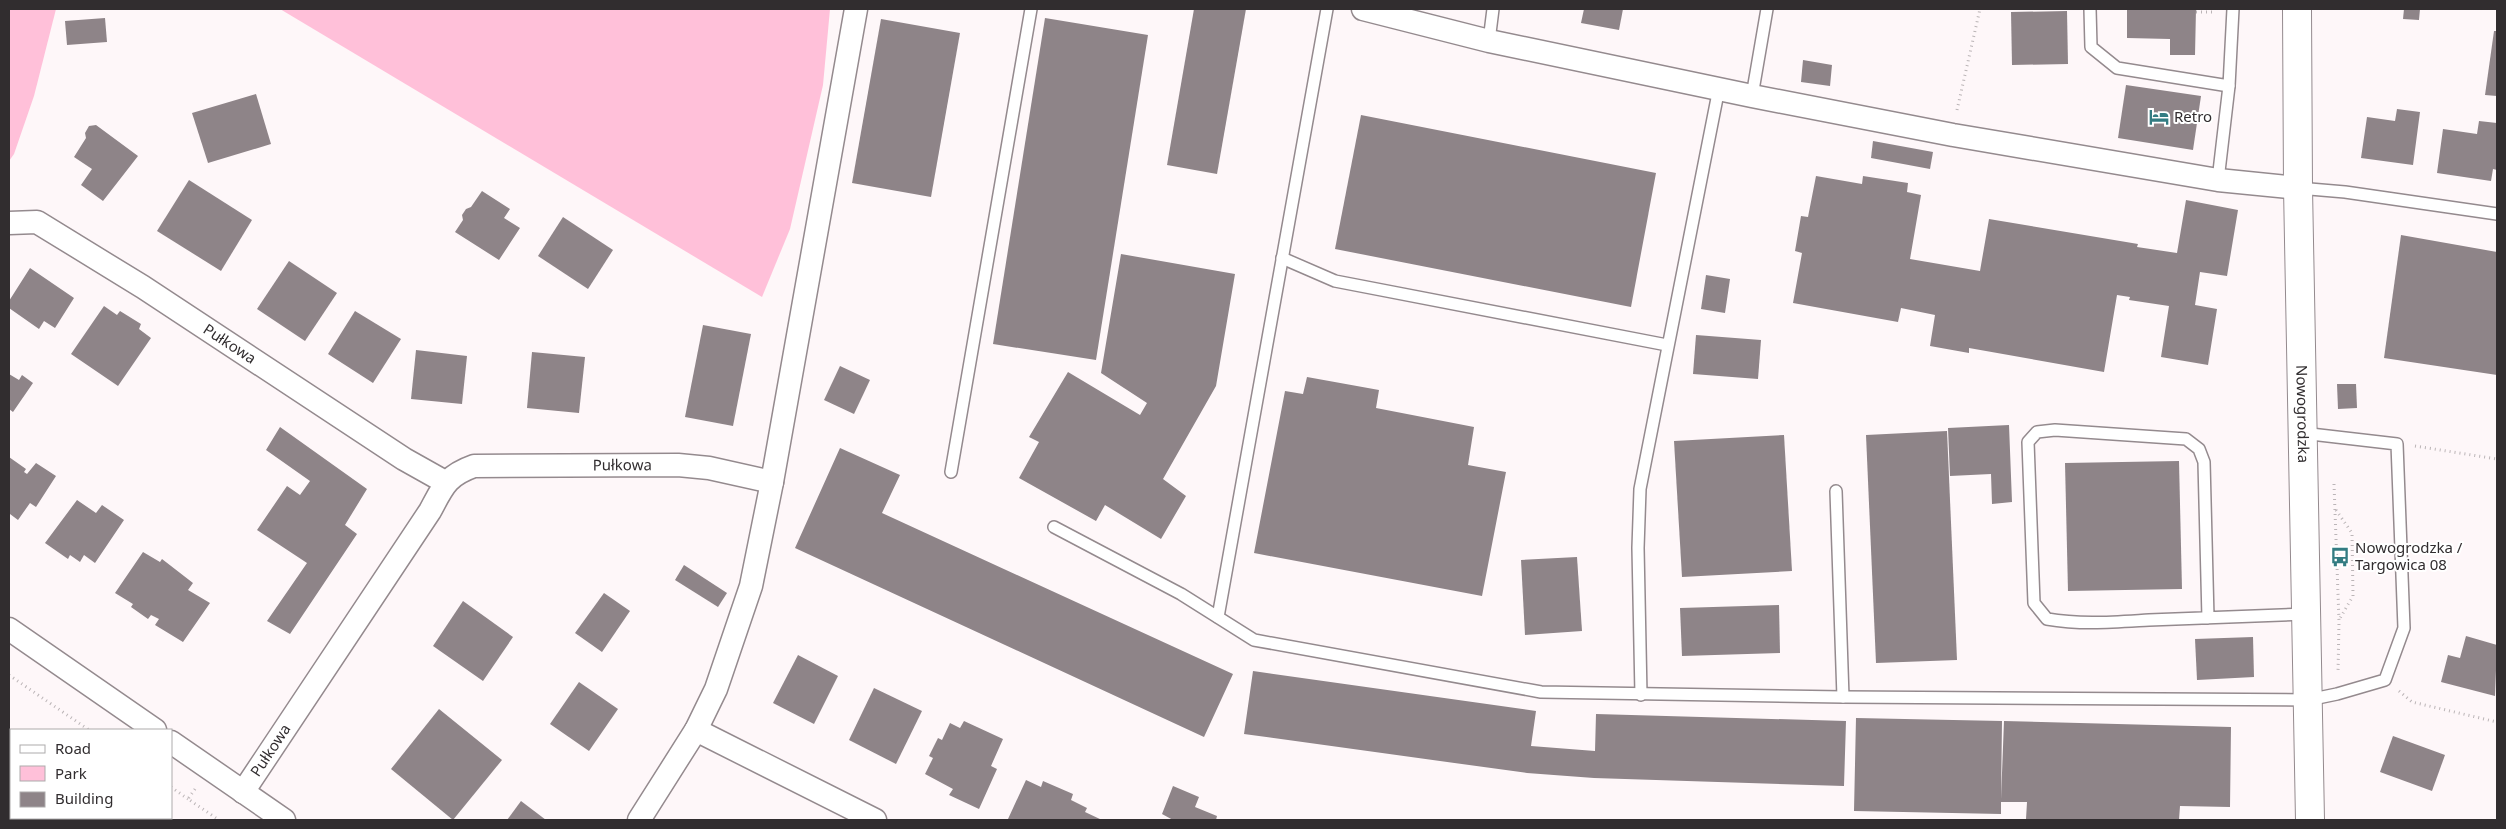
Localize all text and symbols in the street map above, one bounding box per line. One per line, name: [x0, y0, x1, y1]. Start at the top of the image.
hotel icon: Retro: [2148, 106, 2170, 128]
place label: Retro: [2174, 106, 2212, 126]
street label: Pułkowa: [200, 319, 260, 368]
street label: Nowogrodzka: [2292, 365, 2314, 463]
street label: Pułkowa: [593, 454, 652, 474]
place label: Nowogrodzka / Targowica 08: [2355, 537, 2463, 574]
bus stop icon: Nowogrodzka / Targowica 08: [2329, 546, 2351, 568]
street label: Pułkowa: [245, 720, 295, 780]
legend: [10, 729, 172, 819]
text: Road: [55, 738, 91, 758]
text: Park: [55, 763, 87, 783]
text: Building: [55, 788, 113, 808]

